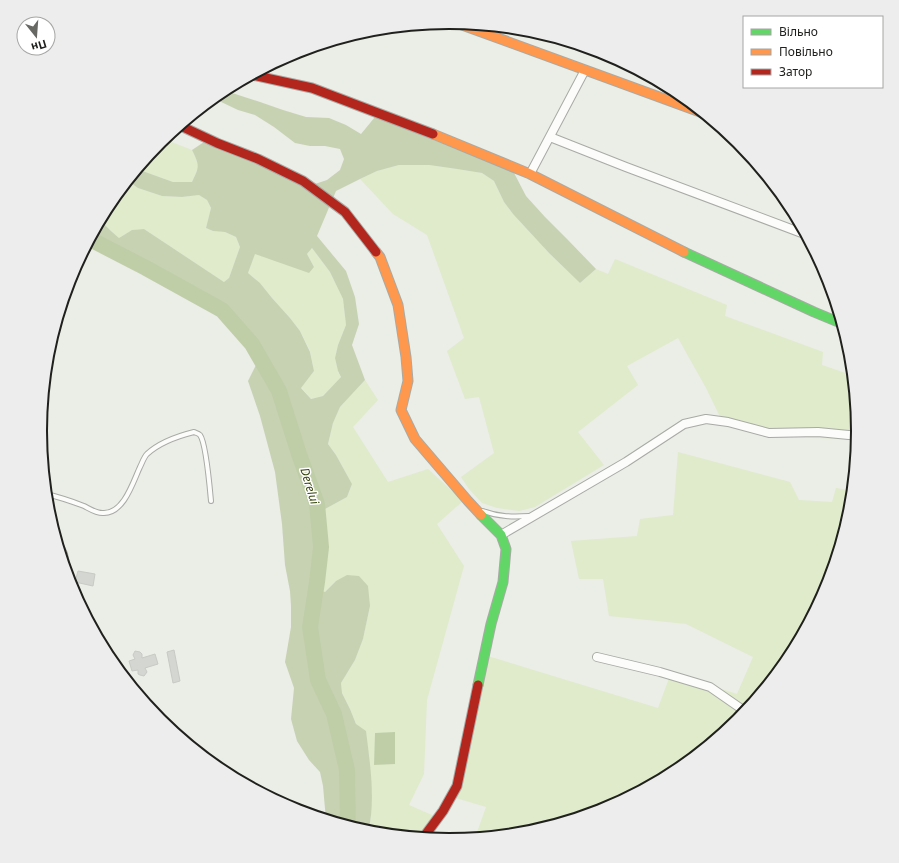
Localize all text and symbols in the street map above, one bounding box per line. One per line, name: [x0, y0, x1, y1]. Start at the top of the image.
north arrow: [16, 16, 56, 56]
legend: [743, 16, 883, 88]
text: Вільно: [779, 23, 818, 40]
text: Пн: [29, 37, 49, 55]
text: Повільно: [779, 43, 833, 60]
text: Затор: [779, 63, 812, 80]
water label: Derelui: [296, 466, 324, 507]

